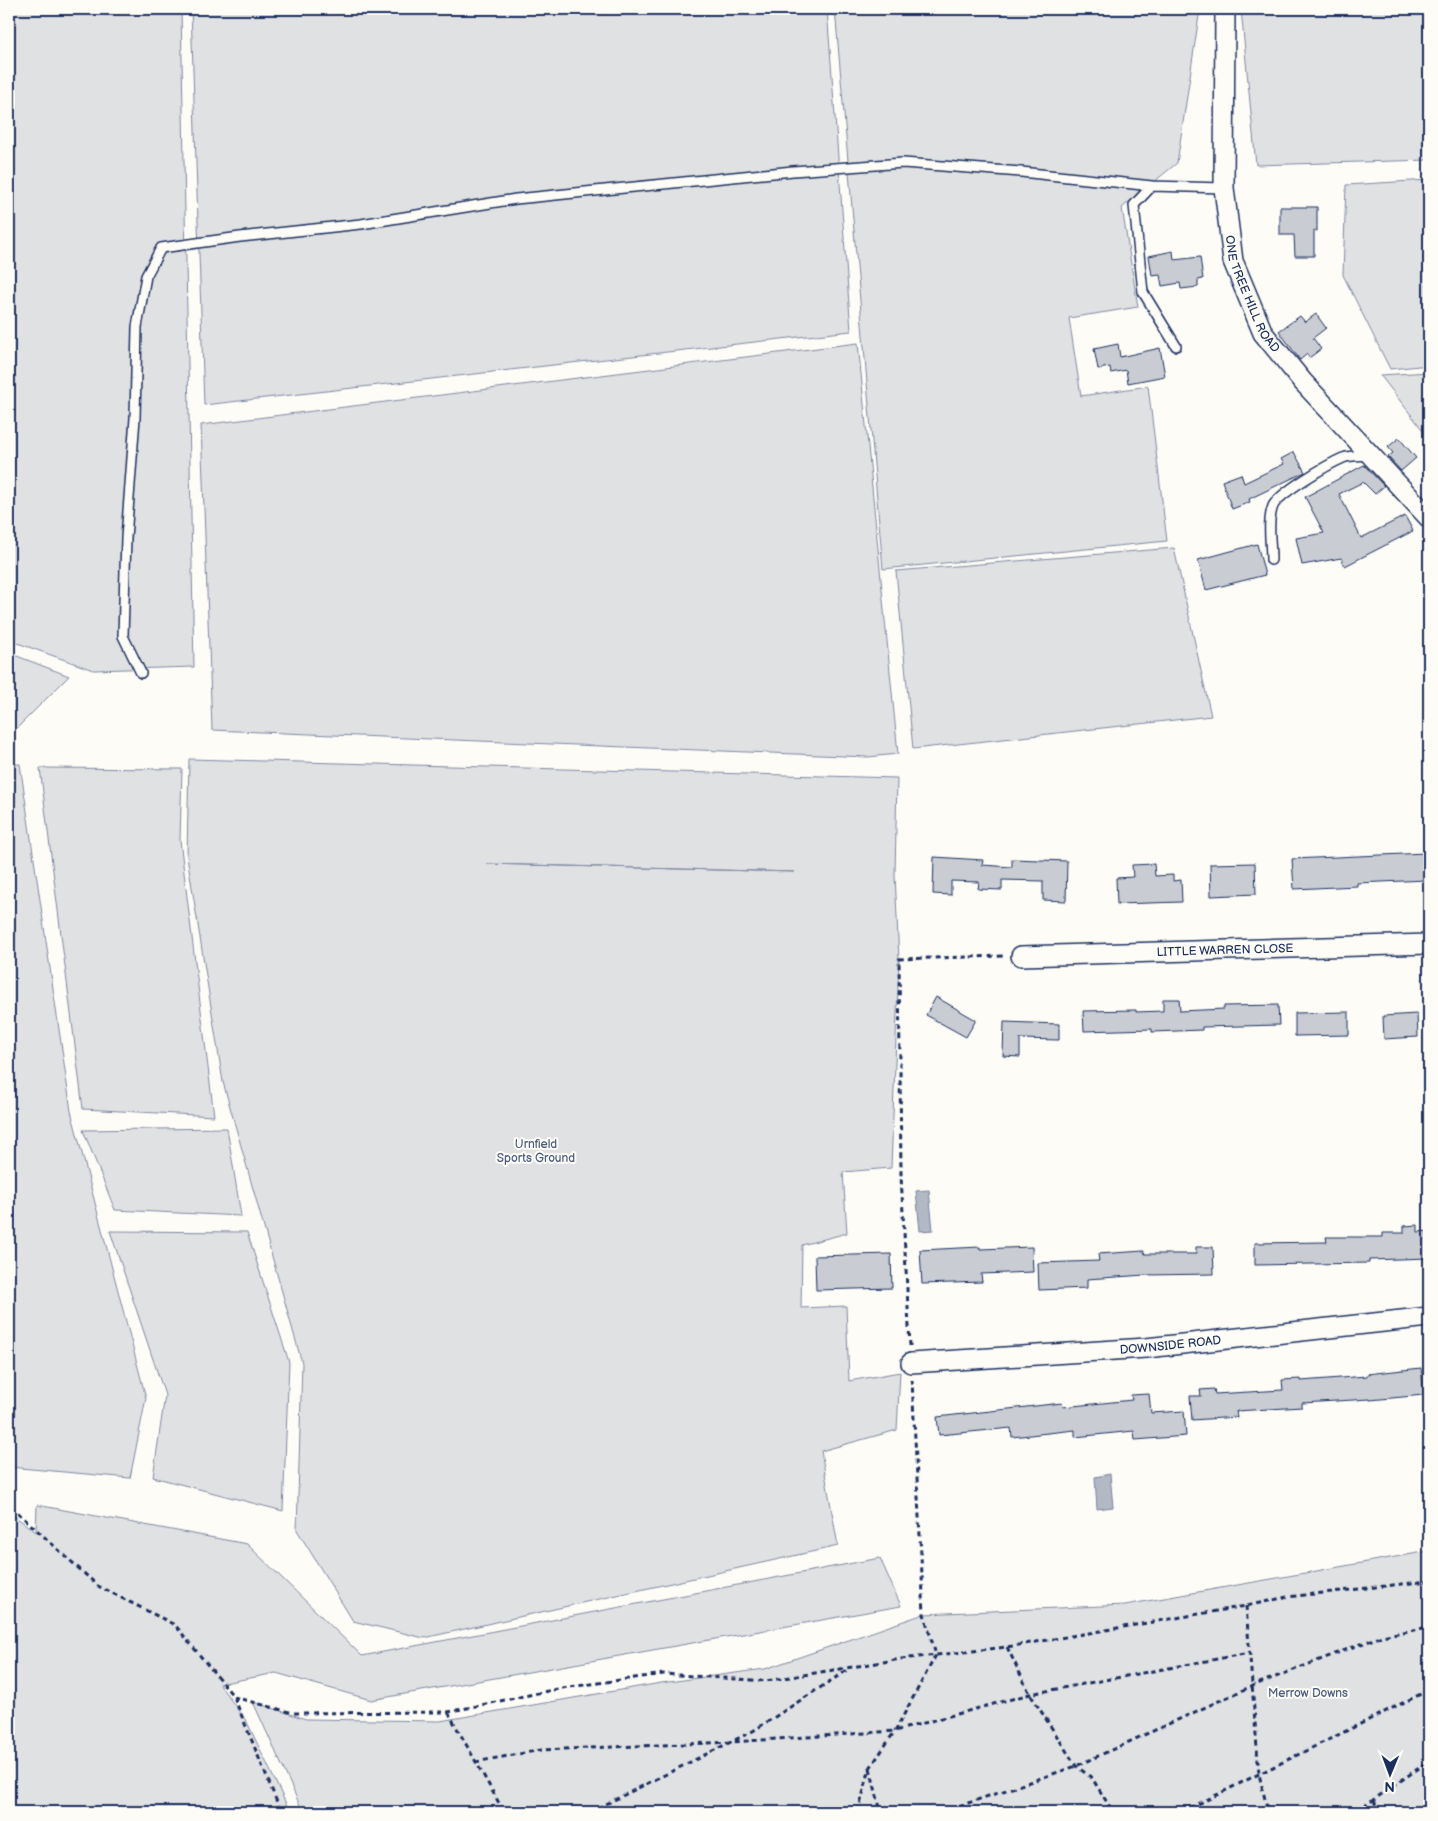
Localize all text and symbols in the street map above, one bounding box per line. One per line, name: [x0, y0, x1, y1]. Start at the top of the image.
street label: ONE TREE HILL ROAD: [1222, 234, 1283, 356]
street label: LITTLE WARREN CLOSE: [1156, 940, 1294, 960]
park label: Urnfield Sports Ground: [497, 1137, 575, 1166]
street label: DOWNSIDE ROAD: [1119, 1332, 1222, 1357]
park label: Merrow Downs: [1268, 1686, 1348, 1701]
north arrow: [1366, 1748, 1416, 1798]
text: N: [1384, 1778, 1395, 1795]

